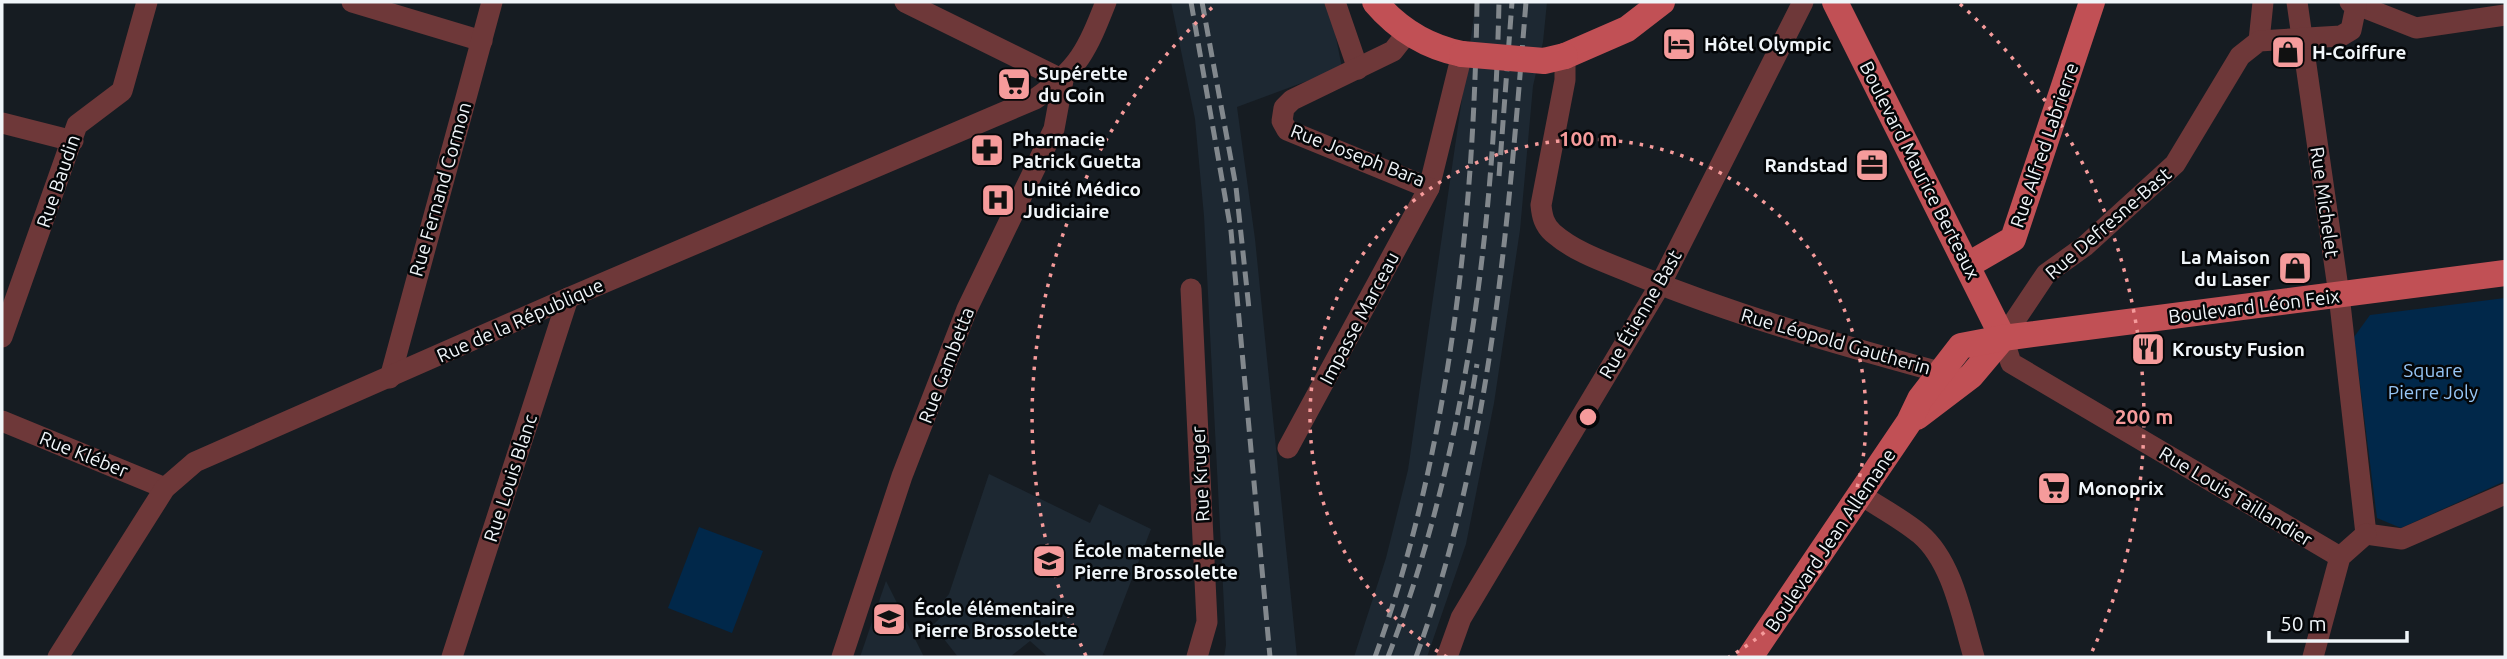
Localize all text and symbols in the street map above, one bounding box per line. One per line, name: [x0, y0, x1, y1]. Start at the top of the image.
hotel icon: Hôtel Olympic: [1660, 25, 1698, 63]
place label: Hôtel Olympic: [1704, 33, 1831, 55]
shop icon: H-Coiffure: [2269, 33, 2307, 71]
place label: H-Coiffure: [2312, 41, 2406, 63]
street label: Boulevard Maurice Berteaux: [1855, 57, 1985, 283]
street label: Rue Alfred Labrierre: [2005, 60, 2083, 230]
place label: Supérette du Coin: [1038, 62, 1128, 106]
supermarket icon: Supérette du Coin: [995, 65, 1033, 103]
street label: Rue Fernand Cormon: [405, 99, 475, 279]
street label: Rue Joseph Bara: [1288, 119, 1428, 191]
text: 100 m: [1559, 126, 1617, 150]
place label: Pharmacie Patrick Guetta: [1012, 128, 1141, 172]
pharmacy icon: Pharmacie Patrick Guetta: [968, 131, 1006, 169]
street label: Rue Baudin: [32, 132, 84, 230]
street label: Rue Michelet: [2306, 145, 2344, 259]
office icon: Randstad: [1853, 146, 1891, 184]
place label: Randstad: [1765, 154, 1848, 176]
street label: Rue Defresne-Bast: [2041, 162, 2176, 283]
place label: Unité Médico Judiciaire: [1023, 178, 1141, 222]
hospital icon: Unité Médico Judiciaire: [979, 181, 1017, 219]
street label: Rue Étienne Bast: [1594, 245, 1686, 382]
place label: La Maison du Laser: [2181, 246, 2270, 290]
street label: Impasse Marceau: [1315, 248, 1403, 388]
shop icon: La Maison du Laser: [2276, 249, 2314, 287]
street label: Rue de la République: [433, 273, 607, 367]
street label: Boulevard Léon Feix: [2167, 285, 2341, 327]
street label: Rue Léopold Gautherin: [1739, 303, 1933, 379]
street label: Rue Gambetta: [914, 304, 978, 426]
restaurant icon: Krousty Fusion: [2129, 330, 2167, 368]
place label: Krousty Fusion: [2172, 338, 2305, 360]
park label: Square Pierre Joly: [2388, 359, 2478, 403]
text: 200 m: [2115, 404, 2173, 428]
centre of rings: [1576, 405, 1600, 429]
street label: Rue Louis Blanc: [479, 411, 541, 545]
street label: Rue Kléber: [37, 426, 131, 482]
street label: Rue Kruger: [1187, 426, 1213, 522]
street label: Rue Louis Taillandier: [2155, 442, 2317, 550]
street label: Boulevard Jean Allemane: [1760, 444, 1900, 636]
supermarket icon: Monoprix: [2035, 469, 2073, 507]
place label: Monoprix: [2078, 477, 2164, 499]
place label: École maternelle Pierre Brossolette: [1074, 539, 1238, 583]
school or university icon: École maternelle Pierre Brossolette: [1030, 542, 1068, 580]
place label: École élémentaire Pierre Brossolette: [914, 597, 1078, 641]
school or university icon: École élémentaire Pierre Brossolette: [870, 600, 908, 638]
scale bar: [2269, 600, 2407, 644]
text: 50 m: [2280, 611, 2327, 635]

